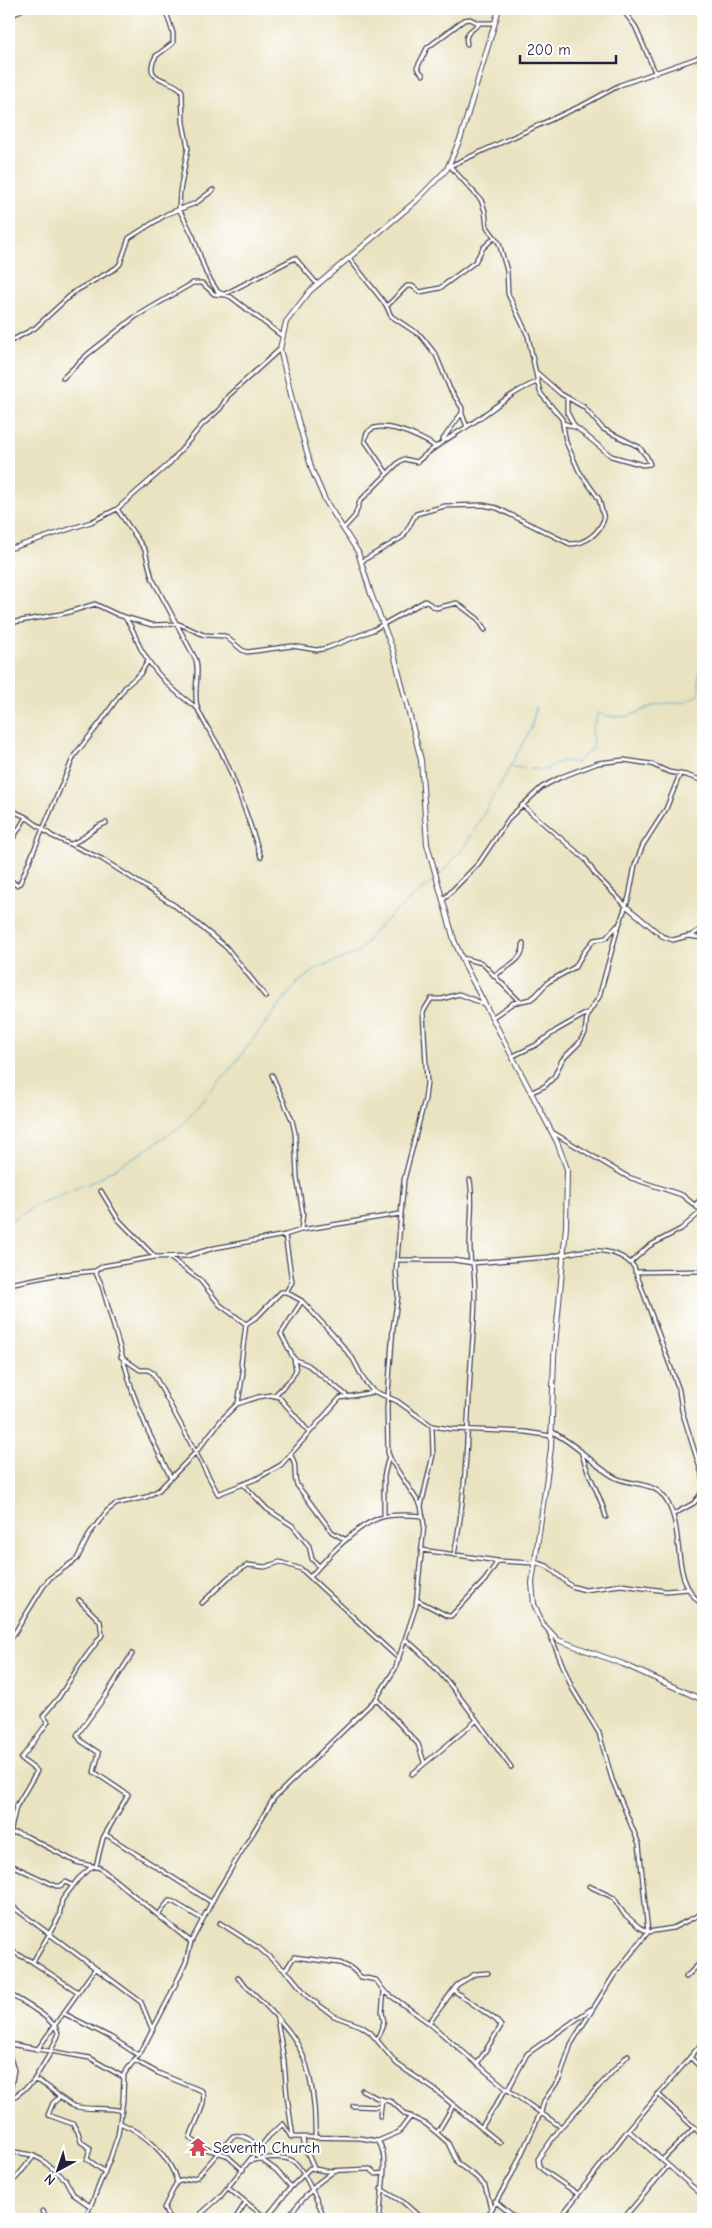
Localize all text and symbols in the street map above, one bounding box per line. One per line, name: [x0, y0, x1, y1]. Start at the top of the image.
scale bar: [520, 32, 616, 64]
text: 200 m: [527, 41, 571, 59]
temple icon: Seventh Church: [187, 2136, 209, 2158]
place label: Seventh Church: [213, 2139, 320, 2157]
north arrow: [32, 2146, 82, 2196]
text: N: [41, 2170, 59, 2189]

